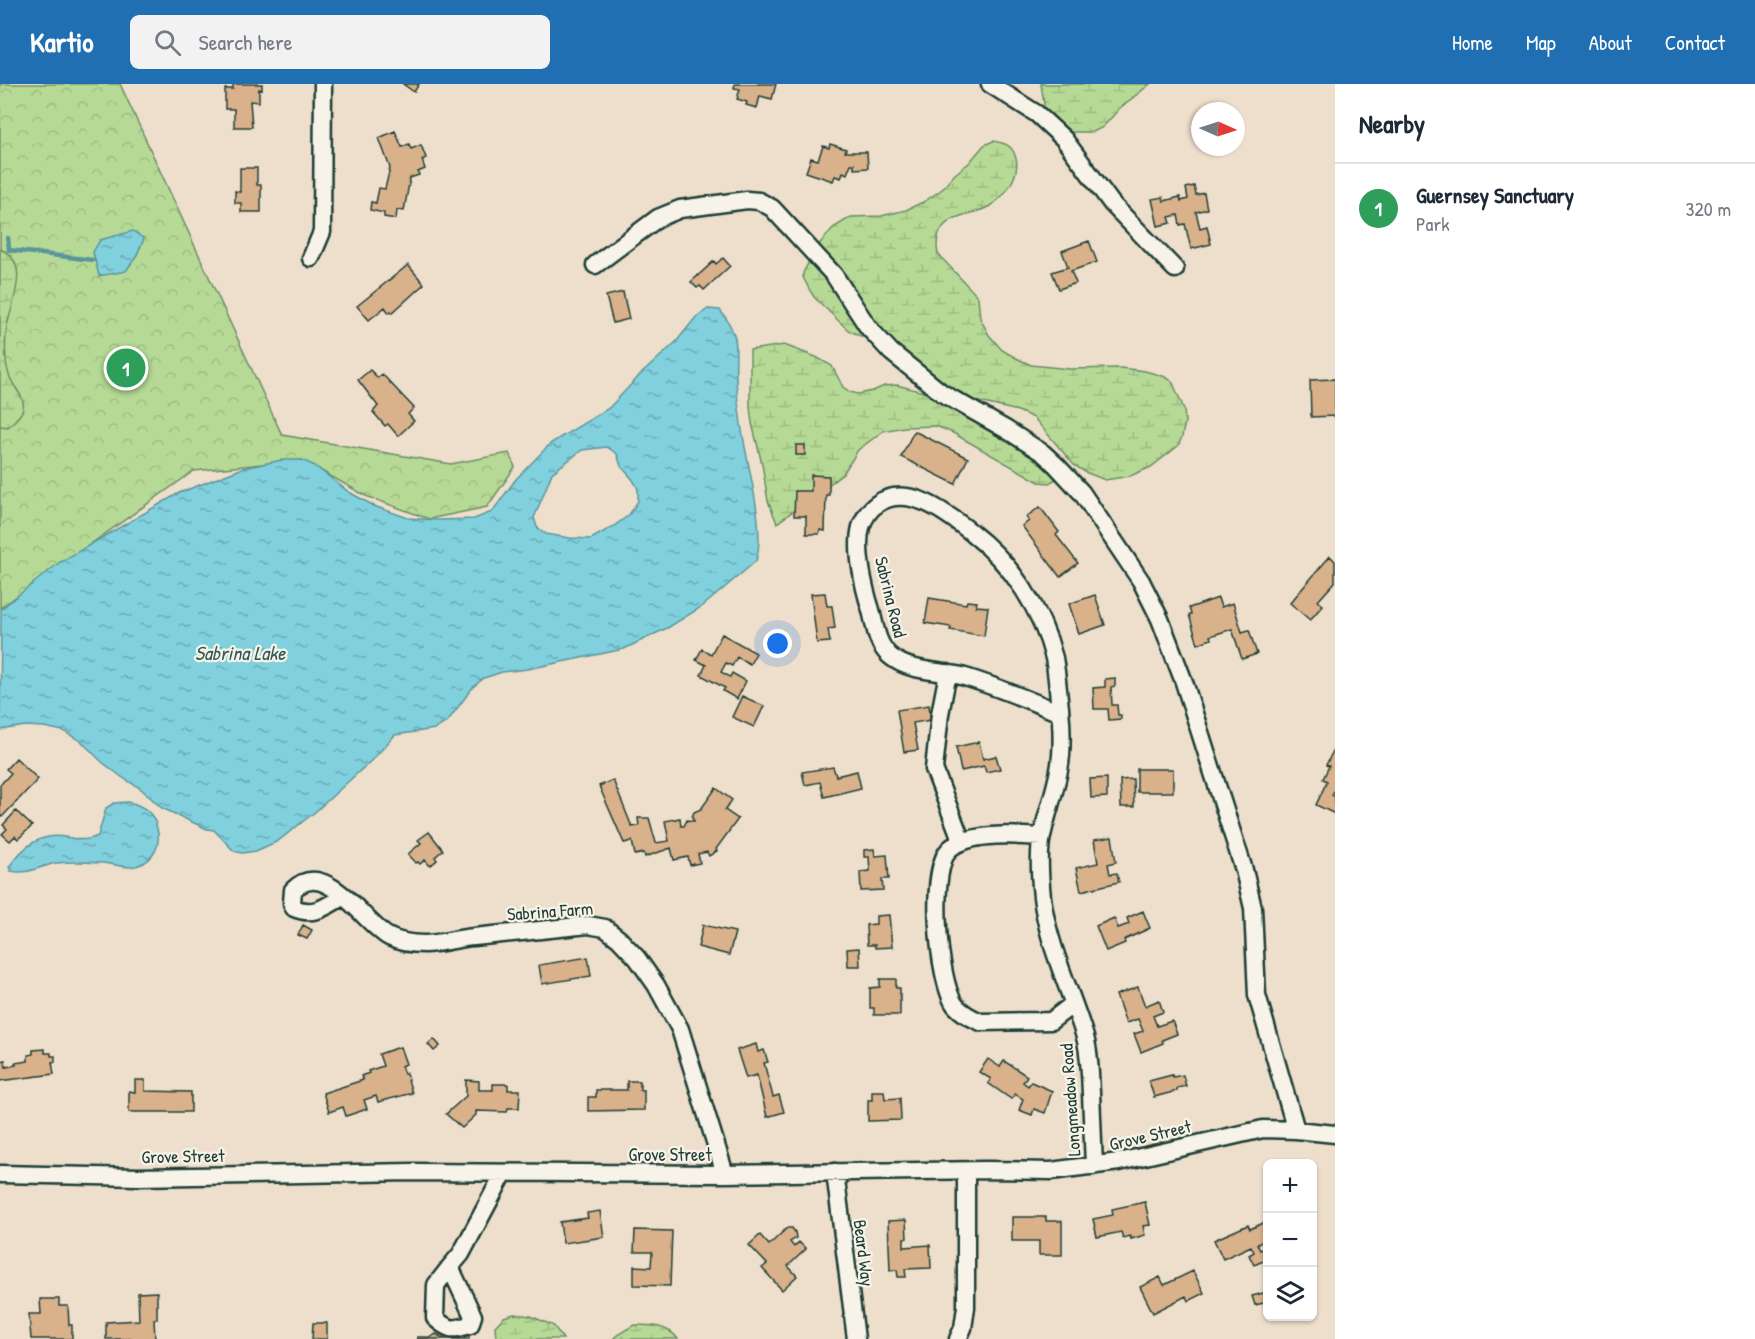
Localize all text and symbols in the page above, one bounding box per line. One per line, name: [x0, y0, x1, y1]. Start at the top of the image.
search box: [130, 15, 550, 69]
text: Kartio: [30, 23, 94, 61]
icon: search: [151, 26, 184, 59]
text: Search here: [199, 27, 293, 57]
text: Home: [1452, 28, 1493, 57]
text: Map: [1526, 28, 1556, 57]
text: About: [1589, 28, 1632, 57]
text: Contact: [1665, 28, 1725, 57]
north arrow: [1191, 102, 1245, 156]
text: Nearby: [1359, 106, 1425, 141]
text: Guernsey Sanctuary: [1416, 180, 1574, 210]
text: 1: [1375, 195, 1382, 222]
text: 320 m: [1686, 195, 1731, 222]
text: Park: [1416, 210, 1449, 237]
pin: 1: [106, 346, 146, 390]
street label: Sabrina Road: [869, 554, 913, 640]
your location: [763, 629, 792, 658]
water label: Sabrina Lake: [195, 639, 286, 666]
street label: Sabrina Farm: [506, 896, 594, 926]
street label: Longmeadow Road: [1054, 1043, 1086, 1157]
street label: Grove Street: [1107, 1113, 1194, 1157]
street label: Grove Street: [628, 1142, 712, 1167]
street label: Grove Street: [141, 1143, 226, 1169]
map controls: [1263, 1159, 1317, 1321]
button: +: [1263, 1159, 1317, 1213]
button: −: [1263, 1213, 1317, 1267]
street label: Beard Way: [847, 1218, 881, 1288]
button: layers: [1263, 1267, 1317, 1321]

